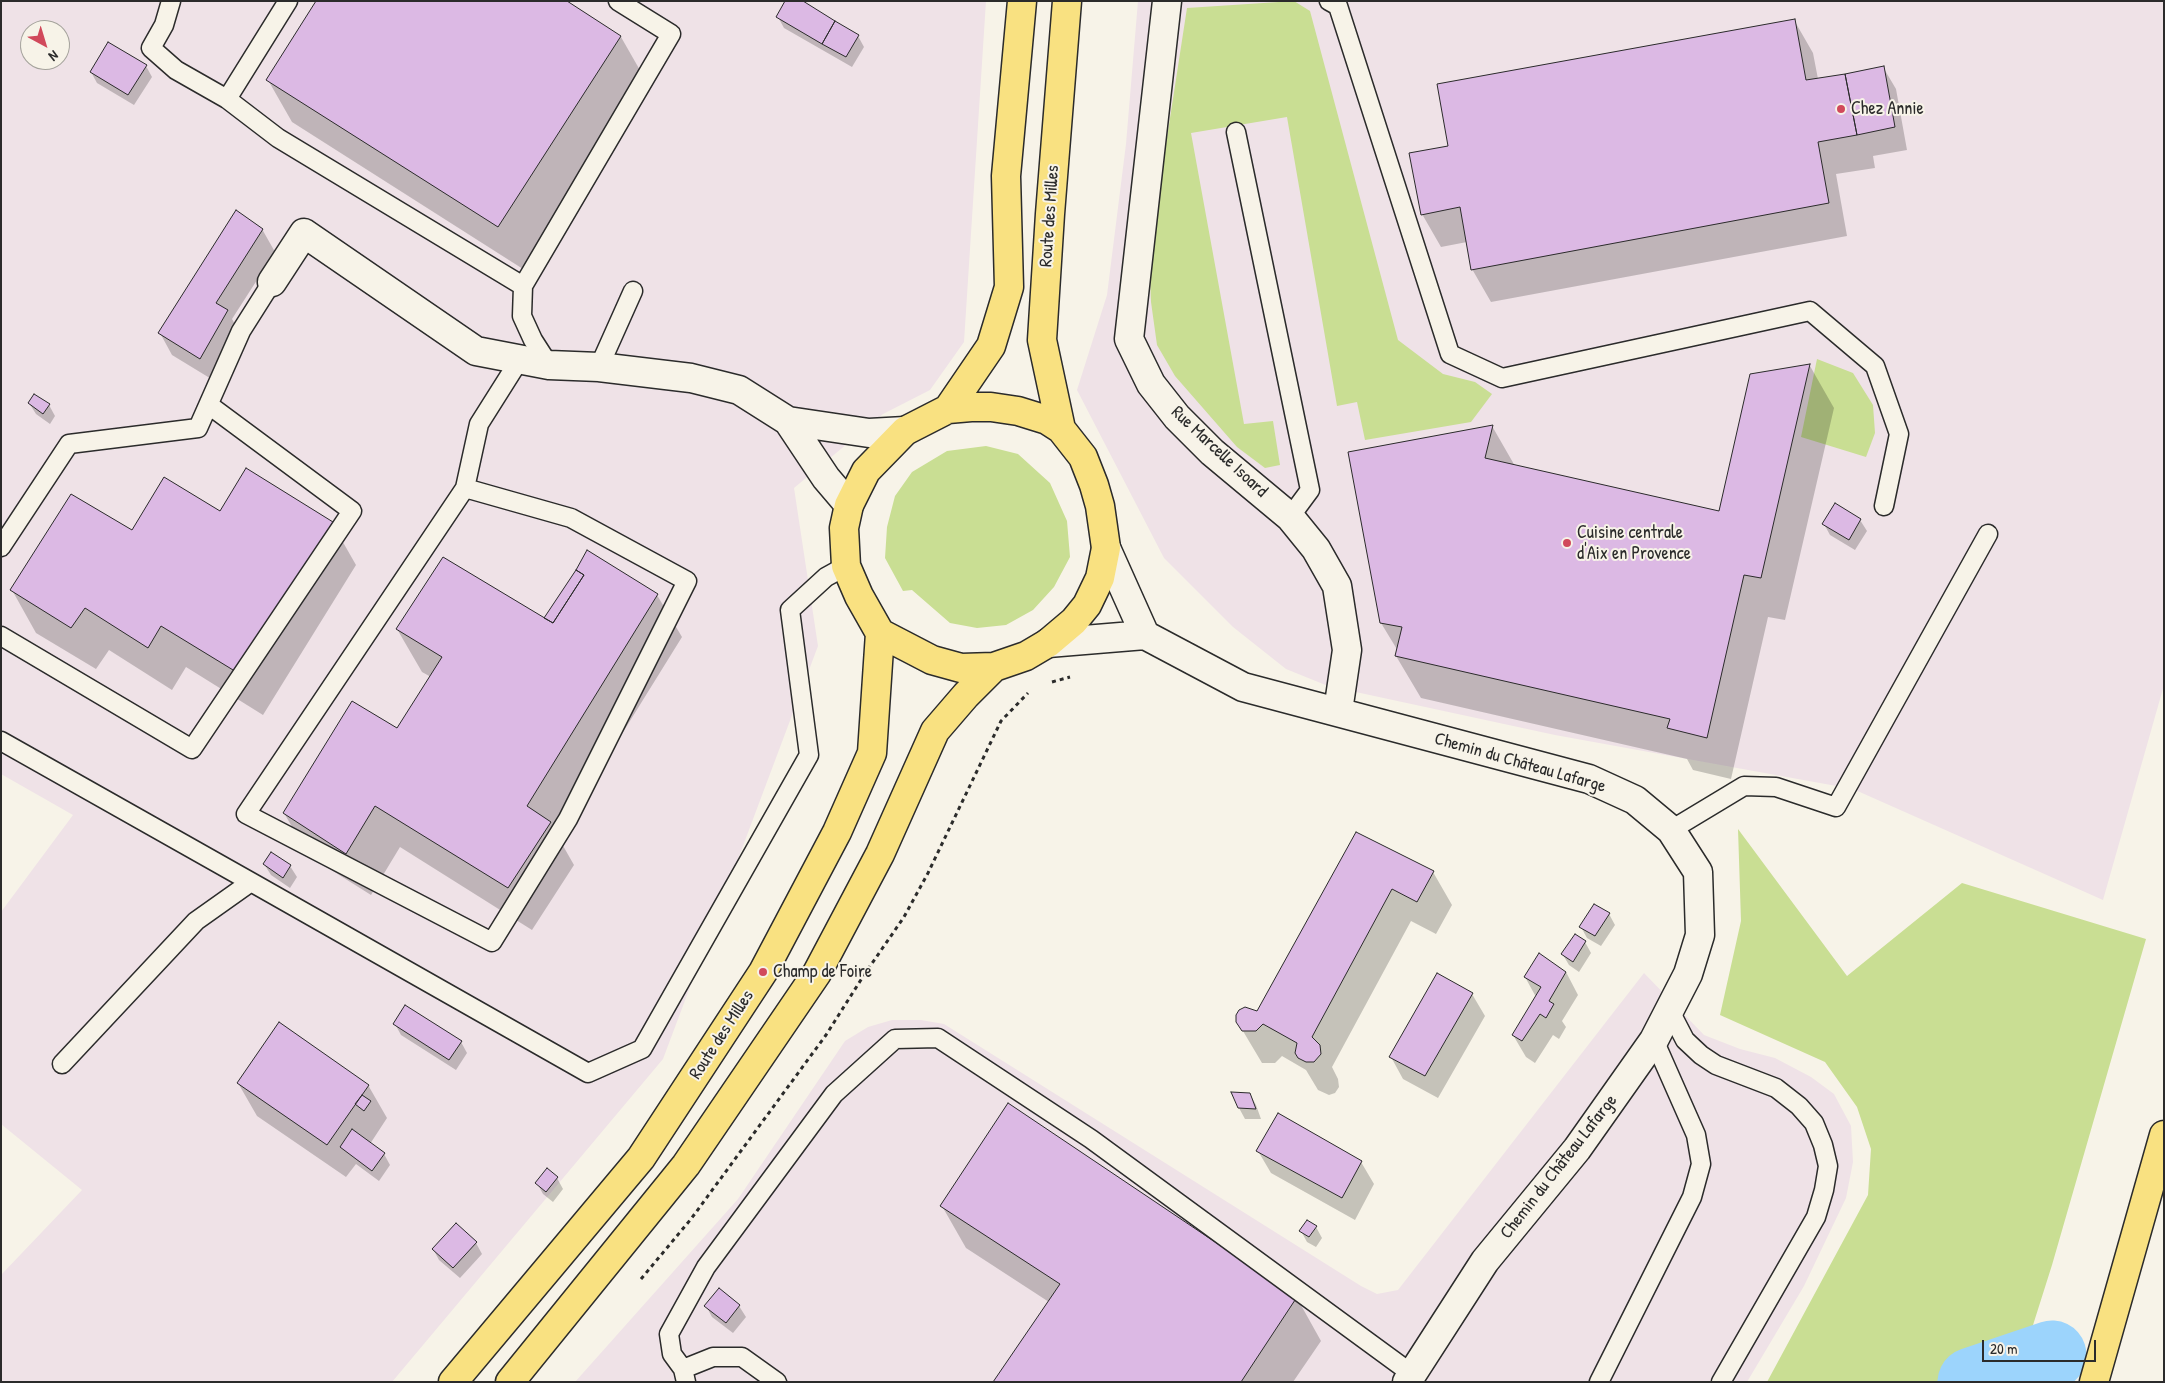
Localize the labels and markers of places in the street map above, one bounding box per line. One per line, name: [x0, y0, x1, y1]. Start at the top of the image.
place label: Chez Annie: [1851, 98, 1924, 120]
marker: Chez Annie: [1835, 103, 1847, 115]
place label: Cuisine centrale d'Aix en Provence: [1577, 522, 1691, 564]
marker: Cuisine centrale d'Aix en Provence: [1561, 537, 1573, 549]
place label: Champ de Foire: [773, 961, 872, 983]
marker: Champ de Foire: [757, 966, 769, 978]

